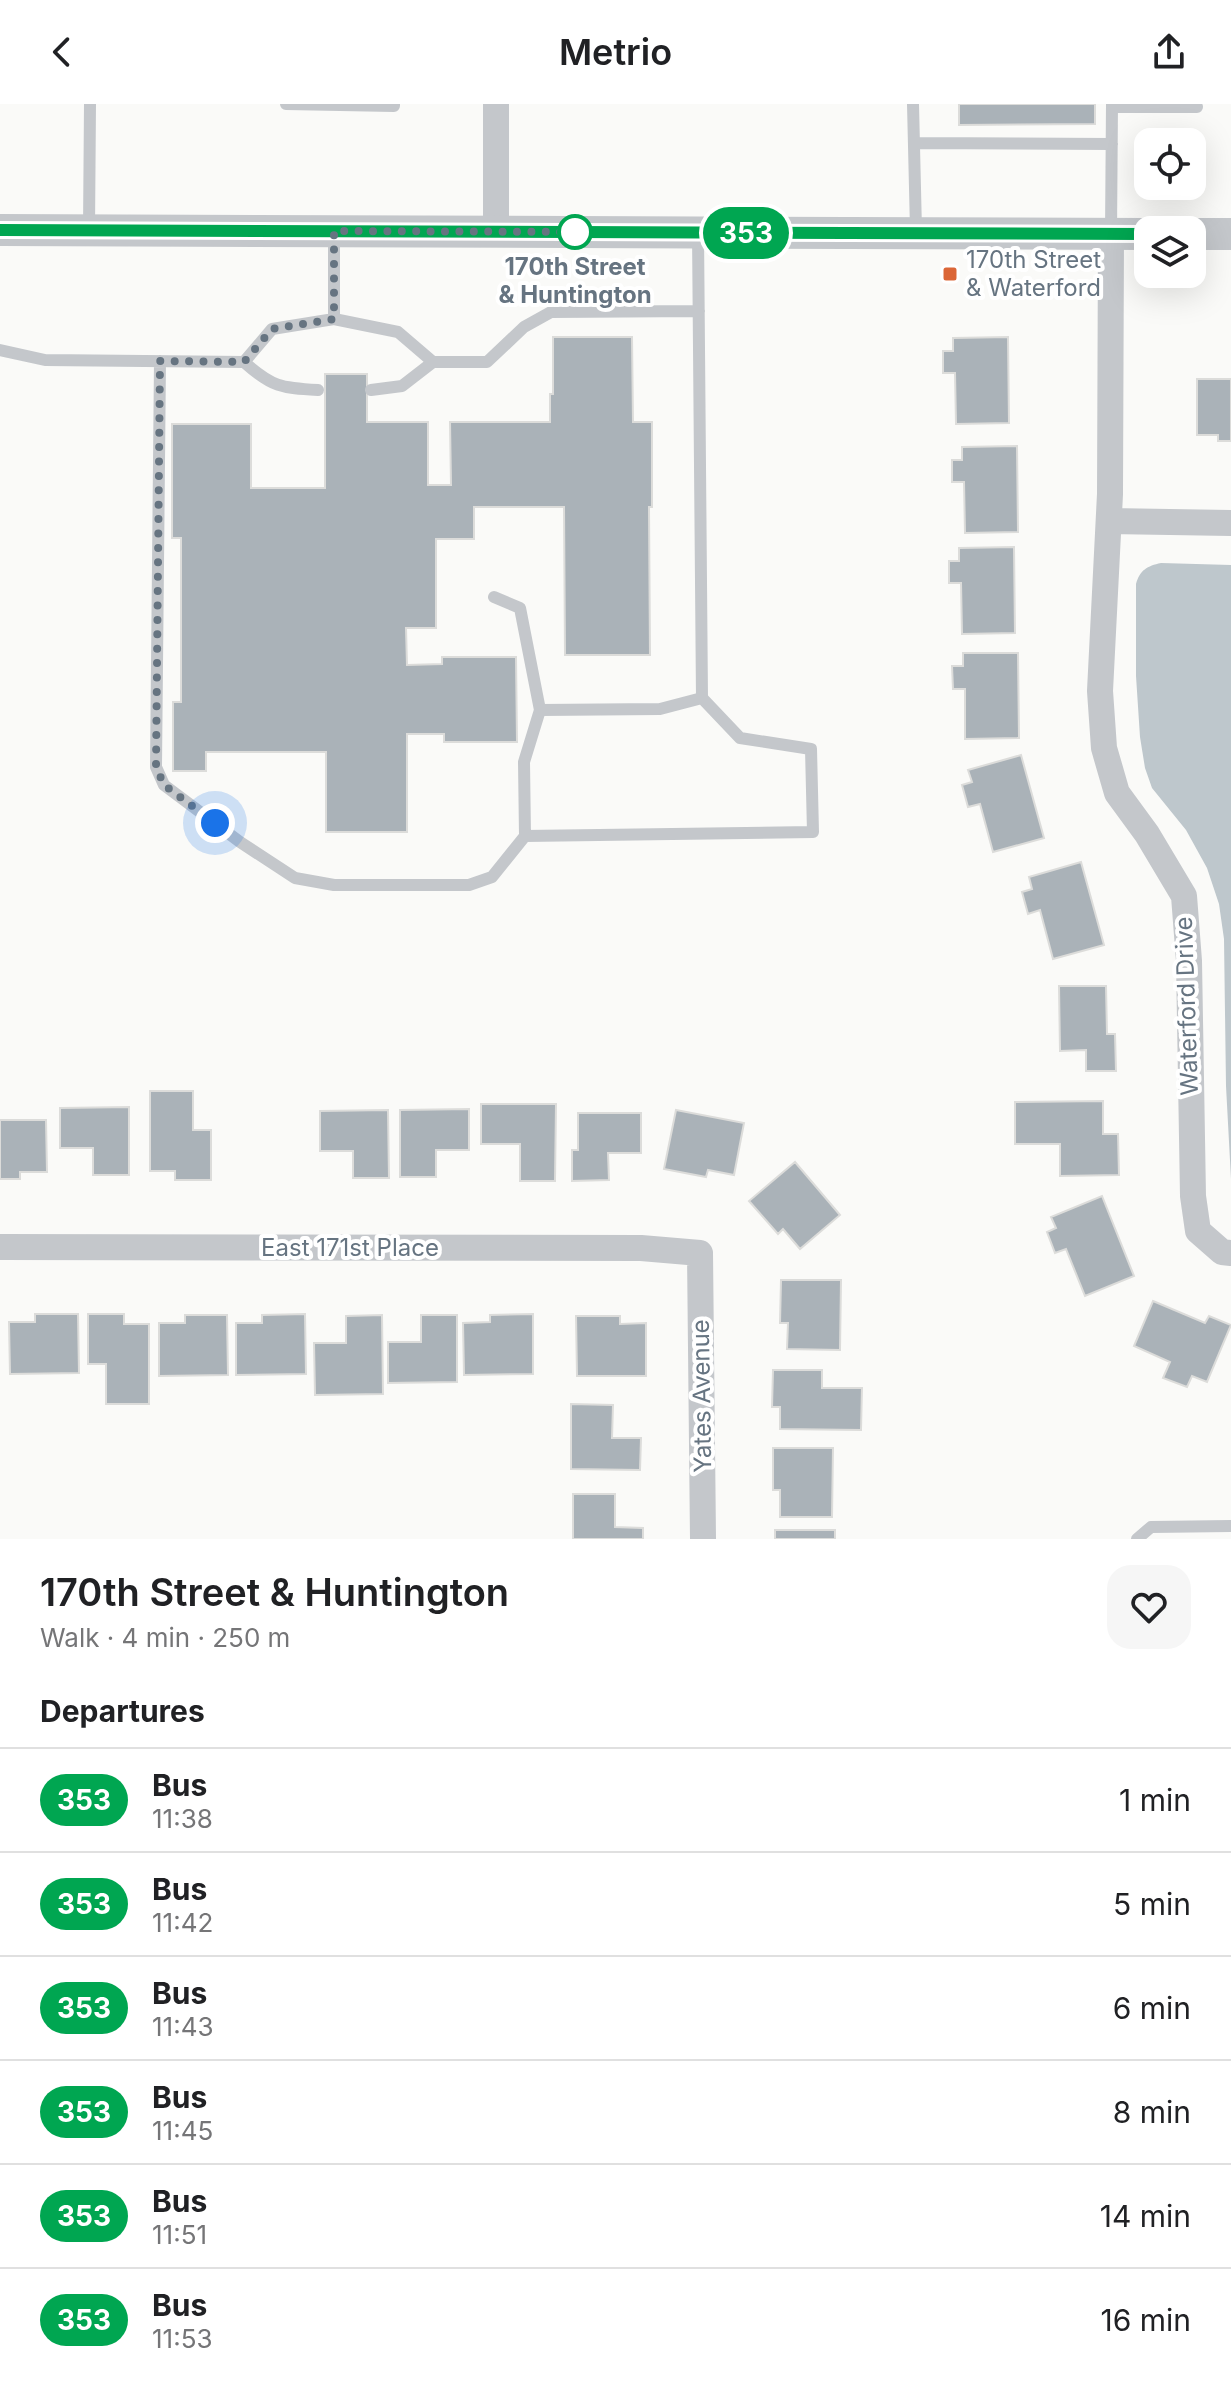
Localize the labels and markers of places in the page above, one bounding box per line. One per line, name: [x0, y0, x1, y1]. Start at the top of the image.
marker: 170th Street & Huntington: [558, 215, 592, 249]
place label: 170th Street & Waterford: [966, 245, 1101, 302]
place label: 170th Street & Huntington: [498, 252, 652, 309]
marker: 170th Street & Waterford: [941, 265, 959, 283]

